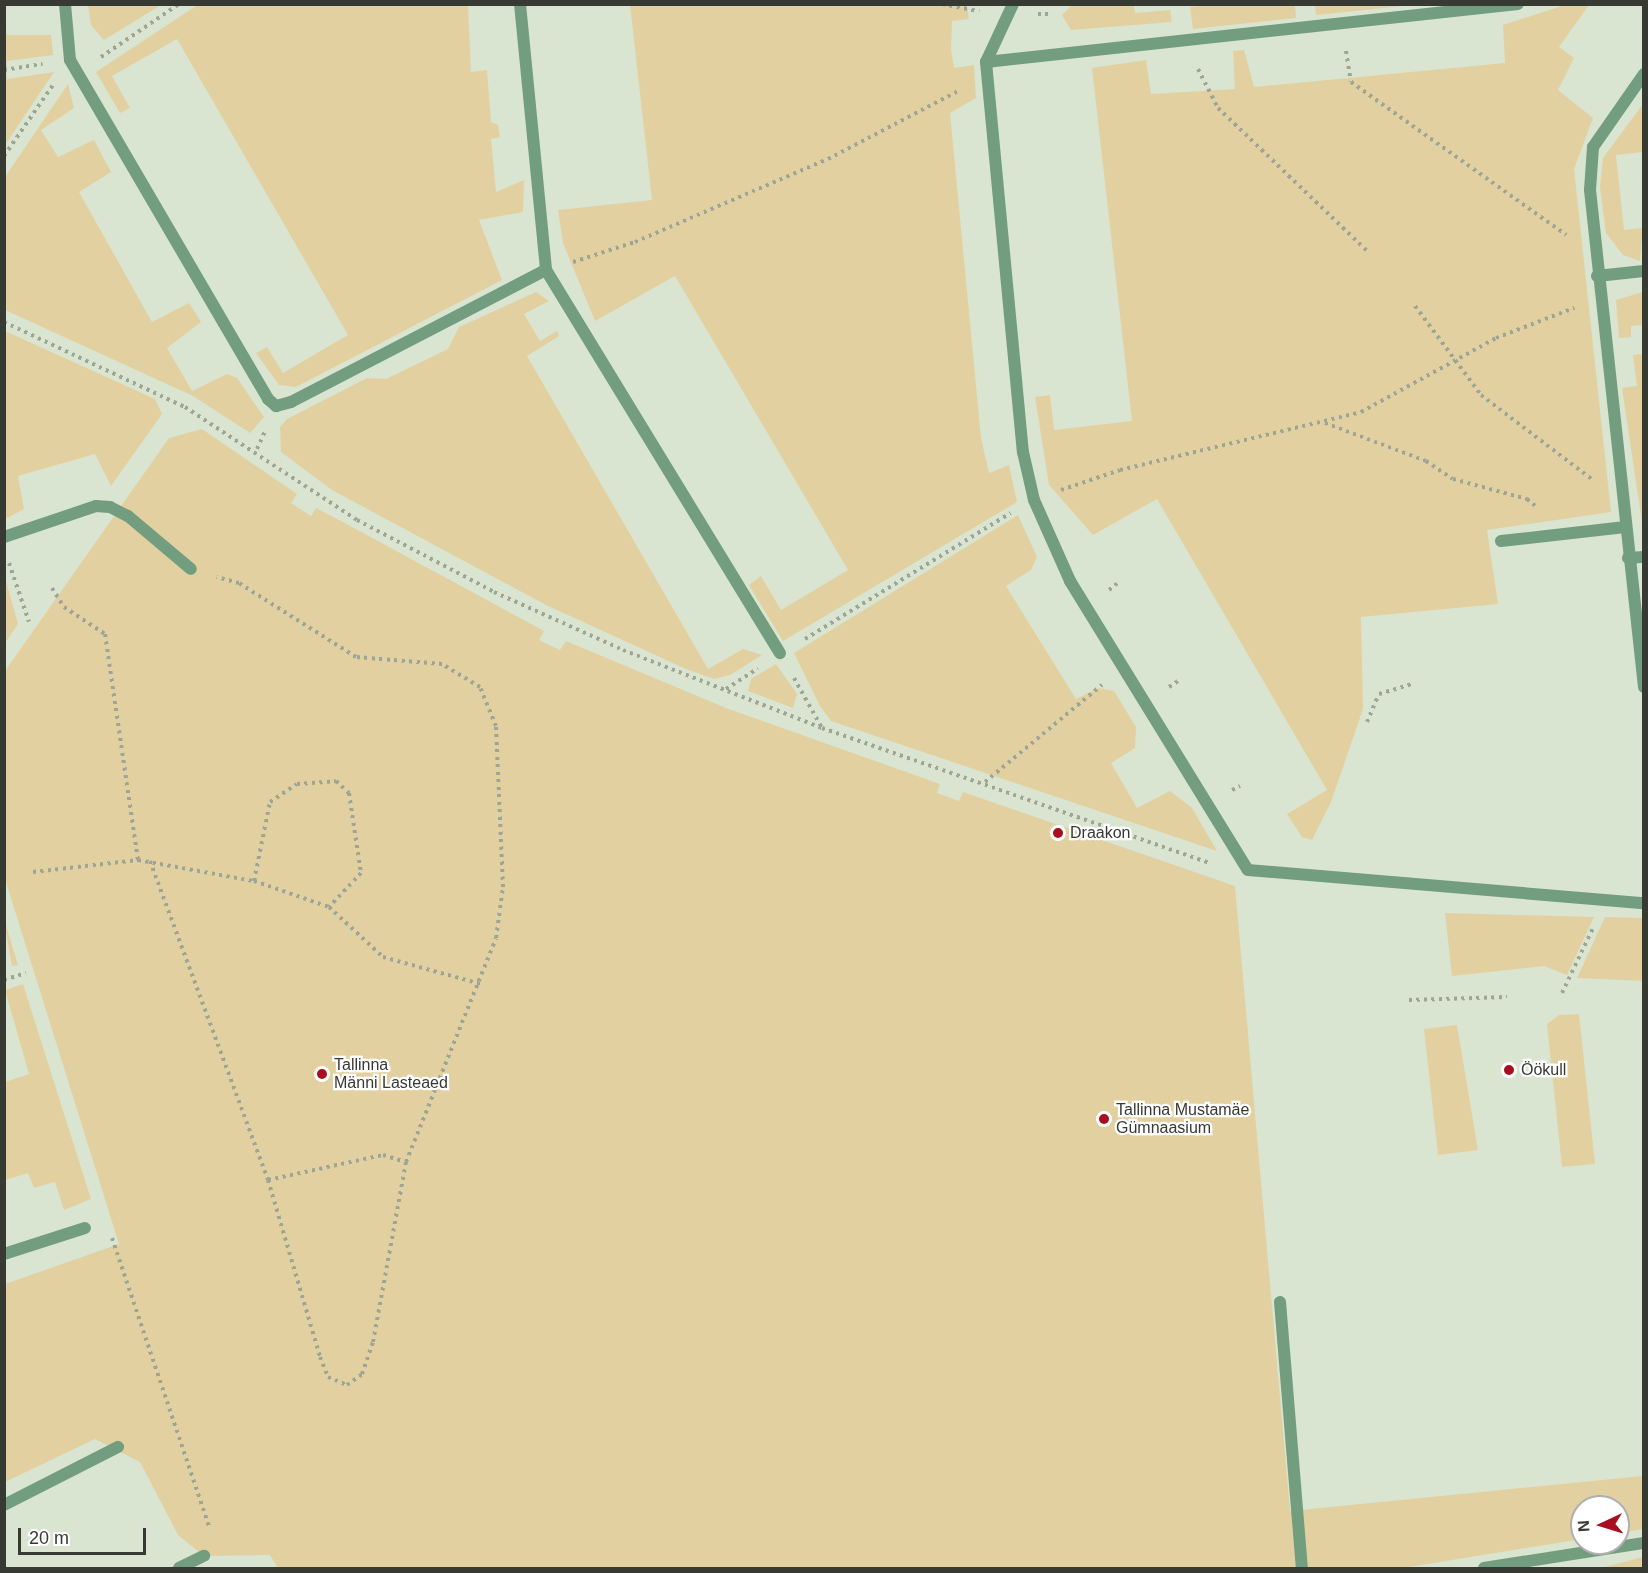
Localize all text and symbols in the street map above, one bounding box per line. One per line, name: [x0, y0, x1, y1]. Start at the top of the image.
place label: Draakon: [1070, 823, 1130, 843]
marker: Draakon: [1051, 826, 1065, 840]
place label: Tallinna Männi Lasteaed: [334, 1055, 448, 1093]
place label: Öökull: [1521, 1060, 1566, 1080]
marker: Öökull: [1502, 1063, 1516, 1077]
marker: Tallinna Männi Lasteaed: [315, 1067, 329, 1081]
place label: Tallinna Mustamäe Gümnaasium: [1116, 1100, 1249, 1138]
marker: Tallinna Mustamäe Gümnaasium: [1097, 1112, 1111, 1126]
north arrow: [1570, 1495, 1630, 1555]
scale bar: [21, 1516, 148, 1554]
text: N: [1575, 1520, 1592, 1533]
text: 20 m: [29, 1528, 69, 1548]

